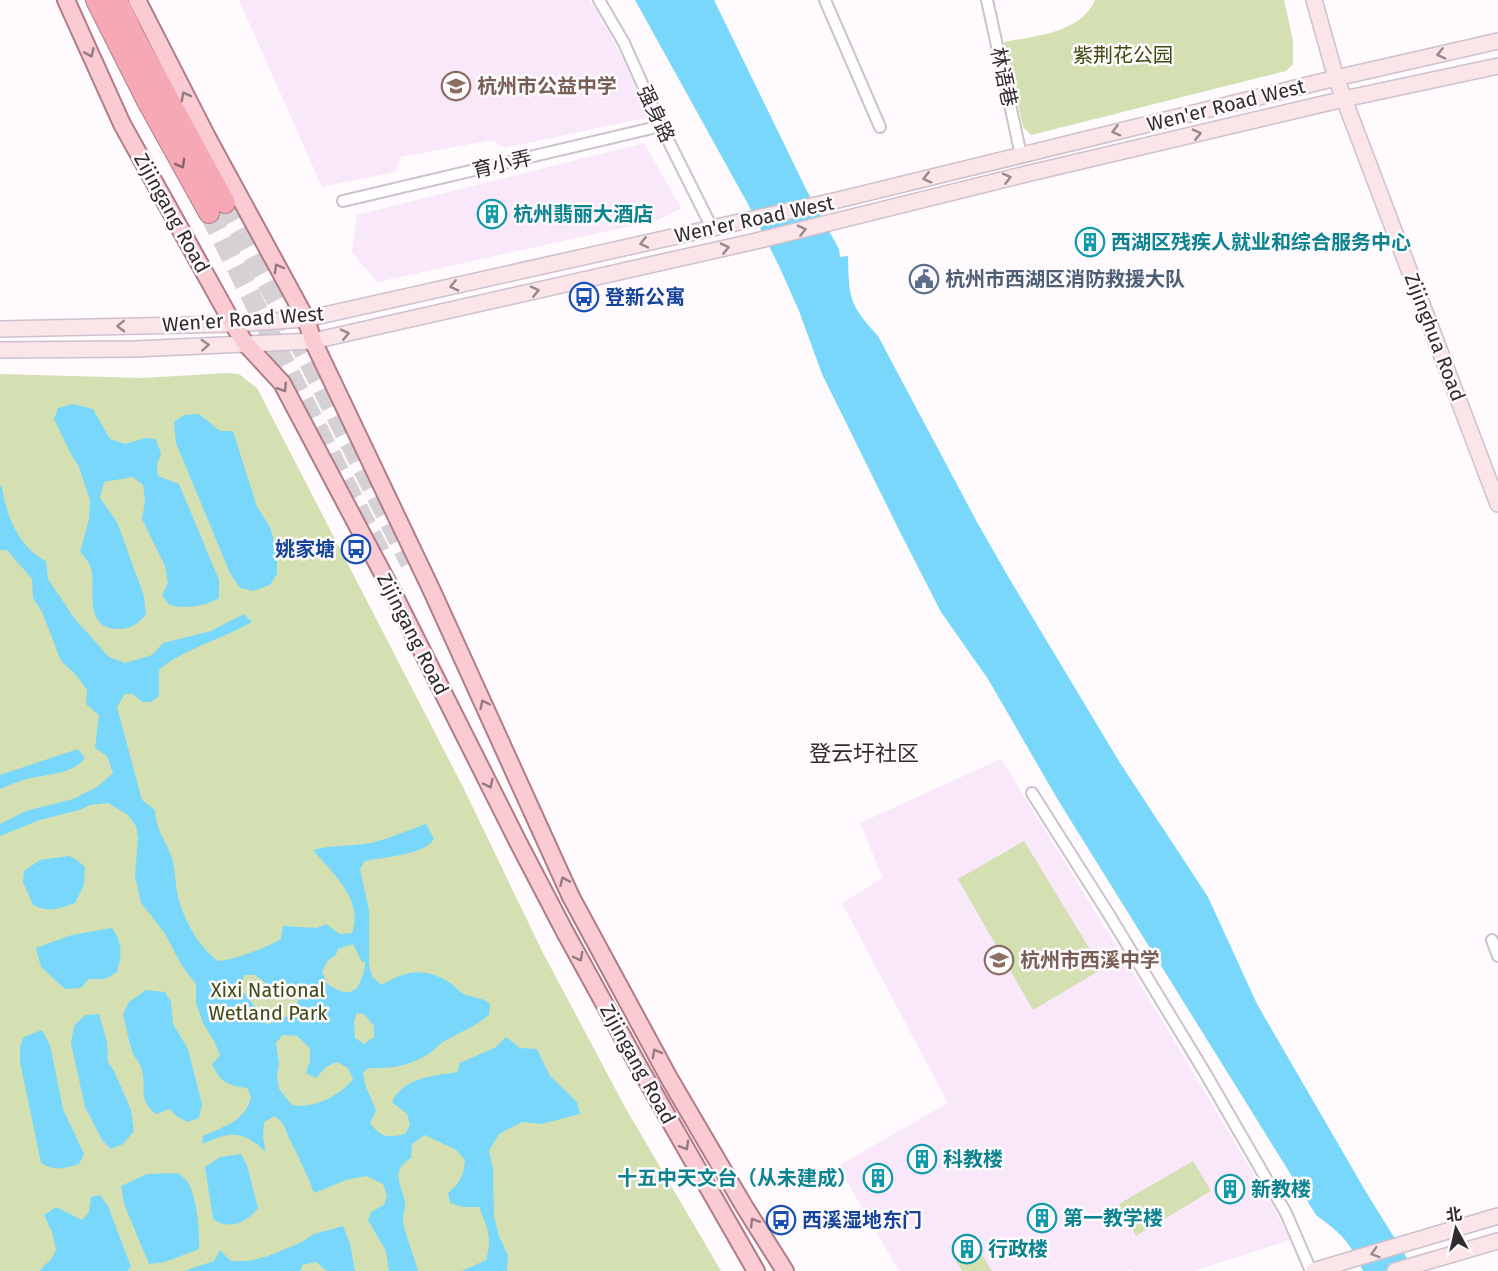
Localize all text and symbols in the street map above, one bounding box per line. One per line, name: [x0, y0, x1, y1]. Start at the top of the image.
park label: 紫荆花公园: [1073, 43, 1173, 67]
street label: 林语巷: [986, 45, 1022, 109]
one-way arrow: [83, 47, 95, 58]
one-way arrow: [1436, 47, 1446, 60]
school or university icon: 杭州市公益中学: [440, 70, 472, 102]
place label: 杭州市公益中学: [477, 74, 617, 98]
street label: Wen'er Road West: [1144, 74, 1308, 136]
street label: 强身路: [632, 82, 680, 146]
one-way arrow: [181, 91, 193, 102]
one-way arrow: [1112, 124, 1122, 137]
one-way arrow: [1192, 128, 1202, 141]
street label: 育小弄: [470, 146, 534, 182]
street label: Zijingang Road: [129, 149, 215, 277]
one-way arrow: [174, 157, 185, 168]
one-way arrow: [922, 171, 932, 184]
one-way arrow: [1002, 173, 1012, 186]
street label: Wen'er Road West: [672, 190, 837, 248]
building icon: 杭州翡丽大酒店: [476, 198, 508, 230]
place label: 杭州翡丽大酒店: [513, 202, 653, 226]
one-way arrow: [797, 224, 807, 237]
building icon: 西湖区残疾人就业和综合服务中心: [1074, 226, 1106, 258]
place label: 西湖区残疾人就业和综合服务中心: [1111, 230, 1411, 254]
one-way arrow: [639, 236, 649, 249]
one-way arrow: [720, 242, 730, 255]
public building icon: 杭州市西湖区消防救援大队: [908, 263, 940, 295]
one-way arrow: [274, 264, 285, 274]
place label: 杭州市西湖区消防救援大队: [945, 267, 1185, 291]
street label: Zijinghua Road: [1400, 270, 1470, 404]
one-way arrow: [449, 279, 459, 292]
bus stop icon: 登新公寓: [568, 281, 600, 313]
one-way arrow: [530, 285, 540, 298]
place label: 登新公寓: [605, 285, 685, 309]
street label: Wen'er Road West: [161, 301, 325, 337]
one-way arrow: [117, 320, 126, 333]
one-way arrow: [340, 328, 350, 341]
one-way arrow: [201, 339, 210, 352]
one-way arrow: [276, 382, 288, 392]
bus stop icon: 姚家塘: [340, 533, 372, 565]
place label: 姚家塘: [275, 537, 335, 561]
street label: Zijingang Road: [372, 569, 454, 699]
one-way arrow: [479, 699, 491, 710]
district label: 登云圩社区: [809, 740, 919, 767]
one-way arrow: [482, 778, 494, 789]
one-way arrow: [559, 877, 571, 888]
school or university icon: 杭州市西溪中学: [983, 944, 1015, 976]
place label: 杭州市西溪中学: [1020, 948, 1160, 972]
one-way arrow: [572, 951, 583, 962]
park label: Xixi National Wetland Park: [208, 978, 328, 1025]
street label: Zijingang Road: [595, 1000, 681, 1128]
one-way arrow: [652, 1049, 663, 1059]
one-way arrow: [677, 1140, 689, 1150]
building icon: 科教楼: [906, 1143, 938, 1175]
place label: 科教楼: [943, 1147, 1003, 1171]
building icon: 十五中天文台（从未建成）: [862, 1162, 894, 1194]
place label: 十五中天文台（从未建成）: [617, 1166, 857, 1190]
building icon: 新教楼: [1214, 1173, 1246, 1205]
place label: 新教楼: [1251, 1177, 1311, 1201]
north arrow: [1426, 1199, 1486, 1259]
building icon: 第一教学楼: [1026, 1202, 1058, 1234]
bus stop icon: 西溪湿地东门: [765, 1204, 797, 1236]
text: 北: [1445, 1204, 1463, 1225]
place label: 第一教学楼: [1063, 1206, 1163, 1230]
place label: 西溪湿地东门: [802, 1208, 922, 1232]
one-way arrow: [750, 1217, 761, 1228]
building icon: 行政楼: [951, 1233, 983, 1265]
place label: 行政楼: [988, 1237, 1048, 1261]
one-way arrow: [1370, 1246, 1381, 1258]

